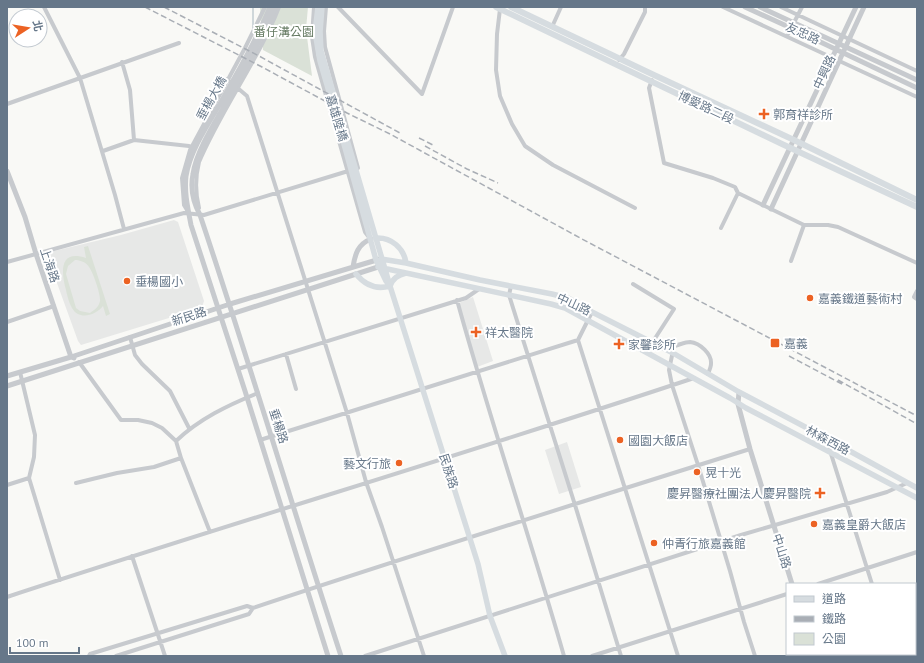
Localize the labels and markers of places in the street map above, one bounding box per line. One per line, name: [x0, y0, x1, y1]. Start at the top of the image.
place label: 郭育祥診所: [773, 107, 833, 122]
marker: 郭育祥診所: [758, 108, 770, 120]
place label: 垂楊國小: [135, 274, 183, 289]
marker: 垂楊國小: [122, 276, 132, 286]
place label: 嘉義鐵道藝術村: [818, 291, 903, 306]
marker: 嘉義鐵道藝術村: [805, 293, 815, 303]
place label: 祥太醫院: [485, 325, 533, 340]
marker: 祥太醫院: [470, 326, 482, 338]
place label: 嘉義: [784, 336, 808, 351]
place label: 家馨診所: [628, 337, 676, 352]
marker: 嘉義: [769, 337, 781, 349]
marker: 家馨診所: [613, 338, 625, 350]
place label: 國園大飯店: [628, 433, 688, 448]
marker: 國園大飯店: [615, 435, 625, 445]
place label: 藝文行旅: [343, 456, 391, 471]
marker: 藝文行旅: [394, 458, 404, 468]
place label: 晃十光: [705, 465, 741, 480]
marker: 晃十光: [692, 467, 702, 477]
place label: 慶昇醫療社團法人慶昇醫院: [667, 486, 811, 501]
marker: 慶昇醫療社團法人慶昇醫院: [814, 487, 826, 499]
place label: 嘉義皇爵大飯店: [822, 517, 906, 532]
marker: 嘉義皇爵大飯店: [809, 519, 819, 529]
place label: 仲青行旅嘉義館: [662, 536, 746, 551]
marker: 仲青行旅嘉義館: [649, 538, 659, 548]

